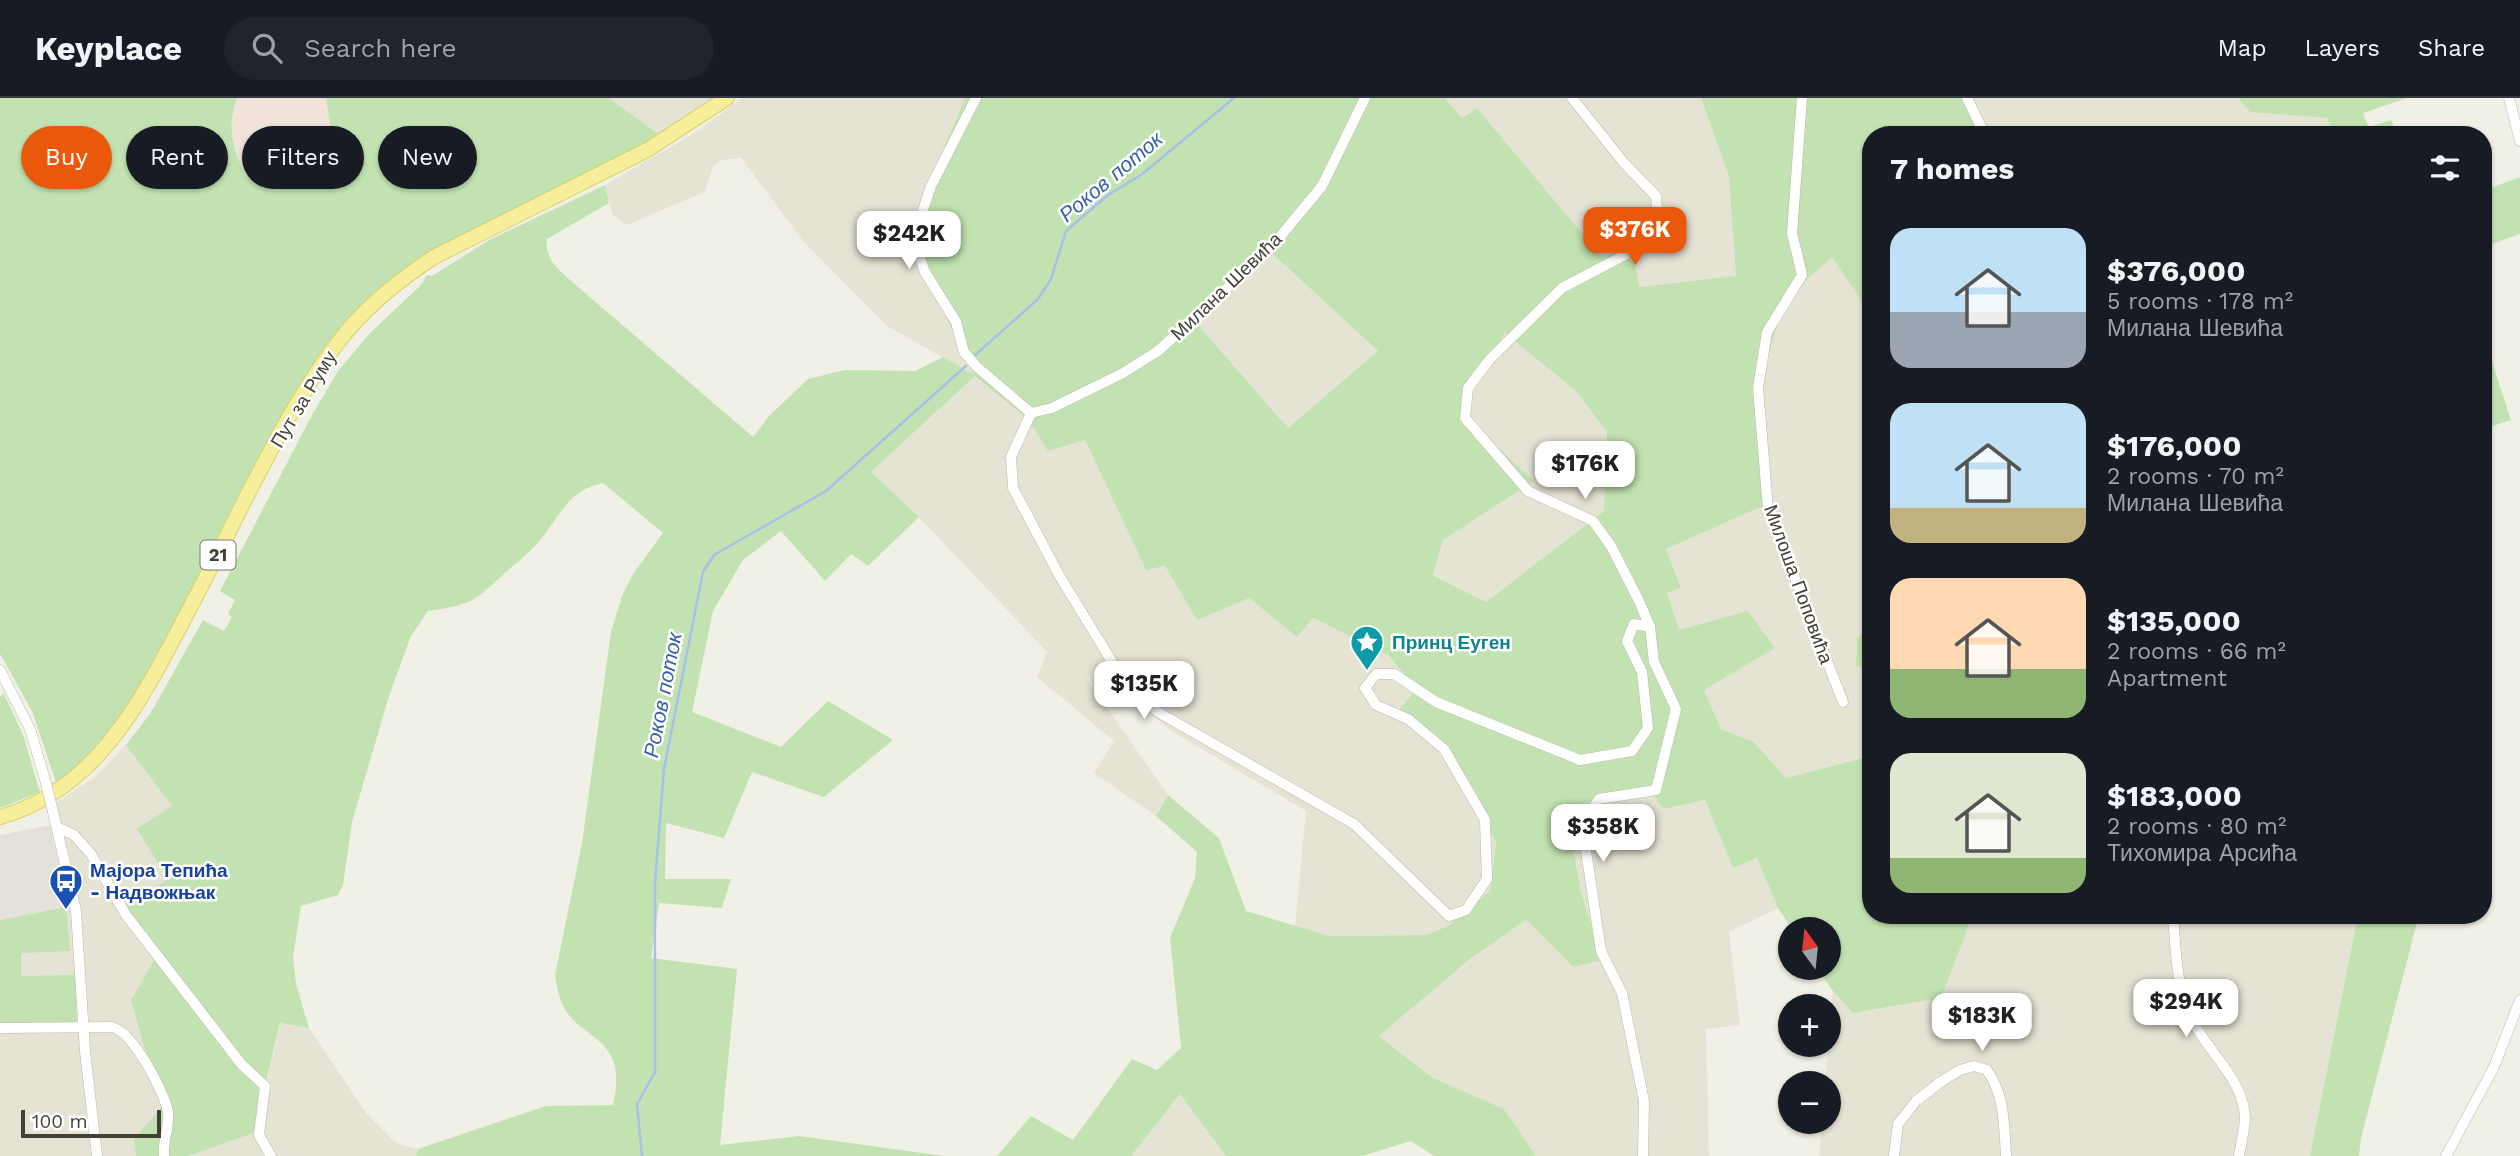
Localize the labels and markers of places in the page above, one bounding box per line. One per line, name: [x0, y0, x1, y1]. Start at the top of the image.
pin: $376K: [1586, 208, 1684, 267]
pin: $242K: [860, 212, 958, 271]
pin: $176K: [1536, 442, 1634, 501]
place icon: Принц Еуген: [1348, 623, 1386, 672]
place label: Принц Еуген: [1392, 631, 1511, 654]
pin: $135K: [1095, 662, 1193, 721]
pin: $358K: [1554, 804, 1652, 864]
place label: Мајора Тепића - Надвожњак: [90, 859, 228, 904]
bus stop icon: Мајора Тепића - Надвожњак: [47, 862, 85, 911]
pin: $294K: [2137, 979, 2235, 1039]
pin: $183K: [1933, 993, 2031, 1053]

